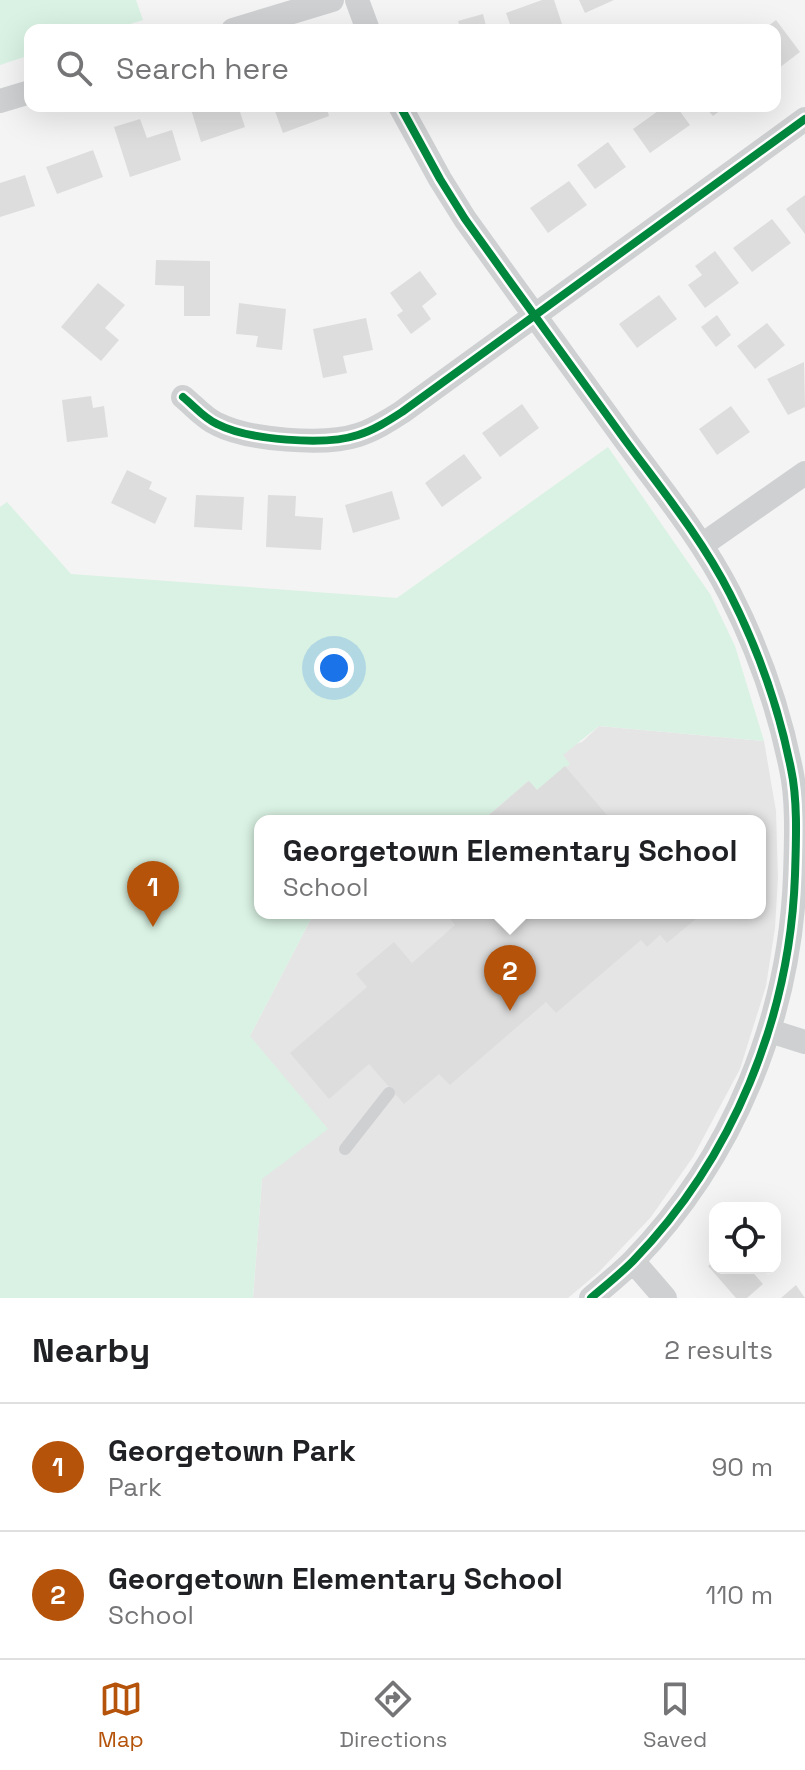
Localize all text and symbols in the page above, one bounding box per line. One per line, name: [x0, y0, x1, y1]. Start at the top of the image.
search box: [24, 24, 781, 112]
icon: search: [52, 46, 96, 90]
text: Search here: [116, 49, 289, 88]
your location: [314, 648, 354, 688]
popup: [254, 815, 766, 919]
text: Georgetown Elementary School: [283, 831, 737, 870]
pin: 1: [127, 861, 179, 927]
text: School: [283, 870, 369, 904]
pin: 2: [484, 945, 536, 1011]
map controls: [709, 1202, 781, 1274]
button: locate: [709, 1202, 781, 1274]
text: Nearby: [32, 1329, 150, 1372]
text: 2 results: [664, 1333, 773, 1367]
text: Georgetown Park: [108, 1431, 356, 1470]
text: 1: [52, 1450, 64, 1484]
text: 90 m: [711, 1450, 773, 1484]
text: Park: [108, 1470, 162, 1504]
text: Georgetown Elementary School: [108, 1559, 563, 1598]
text: 2: [50, 1578, 66, 1612]
text: 110 m: [706, 1578, 773, 1612]
text: School: [108, 1598, 194, 1632]
tab: Map: [98, 1677, 144, 1753]
tab: Directions: [339, 1677, 447, 1753]
tab: Saved: [643, 1677, 707, 1753]

